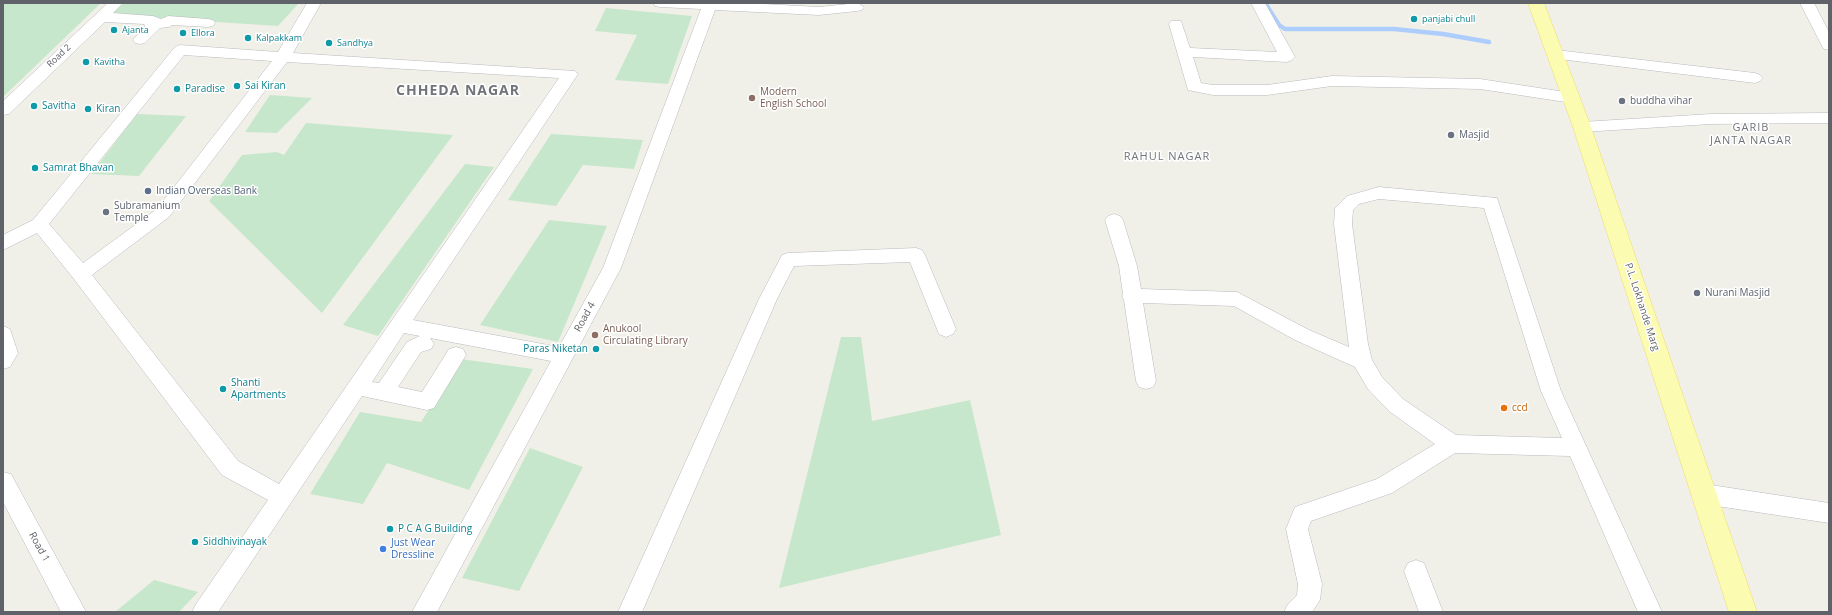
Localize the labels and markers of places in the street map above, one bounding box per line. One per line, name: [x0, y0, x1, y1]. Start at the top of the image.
marker: panjabi chull: [1409, 14, 1419, 24]
place label: panjabi chull: [1422, 14, 1475, 24]
marker: Ajanta: [109, 25, 119, 35]
place label: Ajanta: [122, 25, 149, 35]
marker: Ellora: [178, 28, 188, 38]
place label: Ellora: [191, 28, 215, 38]
marker: Kalpakkam: [243, 33, 253, 43]
place label: Kalpakkam: [256, 33, 302, 43]
marker: Sandhya: [324, 38, 334, 48]
place label: Sandhya: [337, 38, 373, 48]
marker: Kavitha: [81, 57, 91, 67]
place label: Kavitha: [94, 57, 125, 67]
place label: Sai Kiran: [245, 80, 286, 92]
marker: Sai Kiran: [232, 81, 242, 91]
place label: Paradise: [185, 83, 225, 95]
marker: Paradise: [172, 84, 182, 94]
place label: Modern English School: [760, 86, 827, 110]
marker: Modern English School: [747, 93, 757, 103]
place label: buddha vihar: [1630, 95, 1692, 107]
marker: buddha vihar: [1617, 96, 1627, 106]
place label: Savitha: [42, 100, 76, 112]
marker: Savitha: [29, 101, 39, 111]
place label: Kiran: [96, 103, 120, 115]
marker: Kiran: [83, 104, 93, 114]
place label: Masjid: [1459, 129, 1489, 141]
marker: Masjid: [1446, 130, 1456, 140]
place label: Samrat Bhavan: [43, 162, 114, 174]
marker: Samrat Bhavan: [30, 163, 40, 173]
place label: Indian Overseas Bank: [156, 185, 257, 197]
marker: Indian Overseas Bank: [143, 186, 153, 196]
place label: Subramanium Temple: [114, 200, 180, 224]
marker: Subramanium Temple: [101, 207, 111, 217]
place label: Nurani Masjid: [1705, 287, 1770, 299]
marker: Nurani Masjid: [1692, 288, 1702, 298]
place label: Anukool Circulating Library: [603, 323, 688, 346]
marker: Anukool Circulating Library: [590, 330, 600, 340]
place label: Paras Niketan: [523, 343, 588, 355]
marker: Paras Niketan: [591, 344, 601, 354]
place label: Shanti Apartments: [231, 377, 286, 400]
marker: Shanti Apartments: [218, 384, 228, 394]
place label: ccd: [1512, 402, 1528, 414]
marker: ccd: [1499, 403, 1509, 413]
place label: P C A G Building: [398, 523, 472, 535]
marker: P C A G Building: [385, 524, 395, 534]
place label: Siddhivinayak: [203, 536, 267, 548]
marker: Siddhivinayak: [190, 537, 200, 547]
place label: Just Wear Dressline: [391, 537, 435, 560]
marker: Just Wear Dressline: [378, 544, 388, 554]

